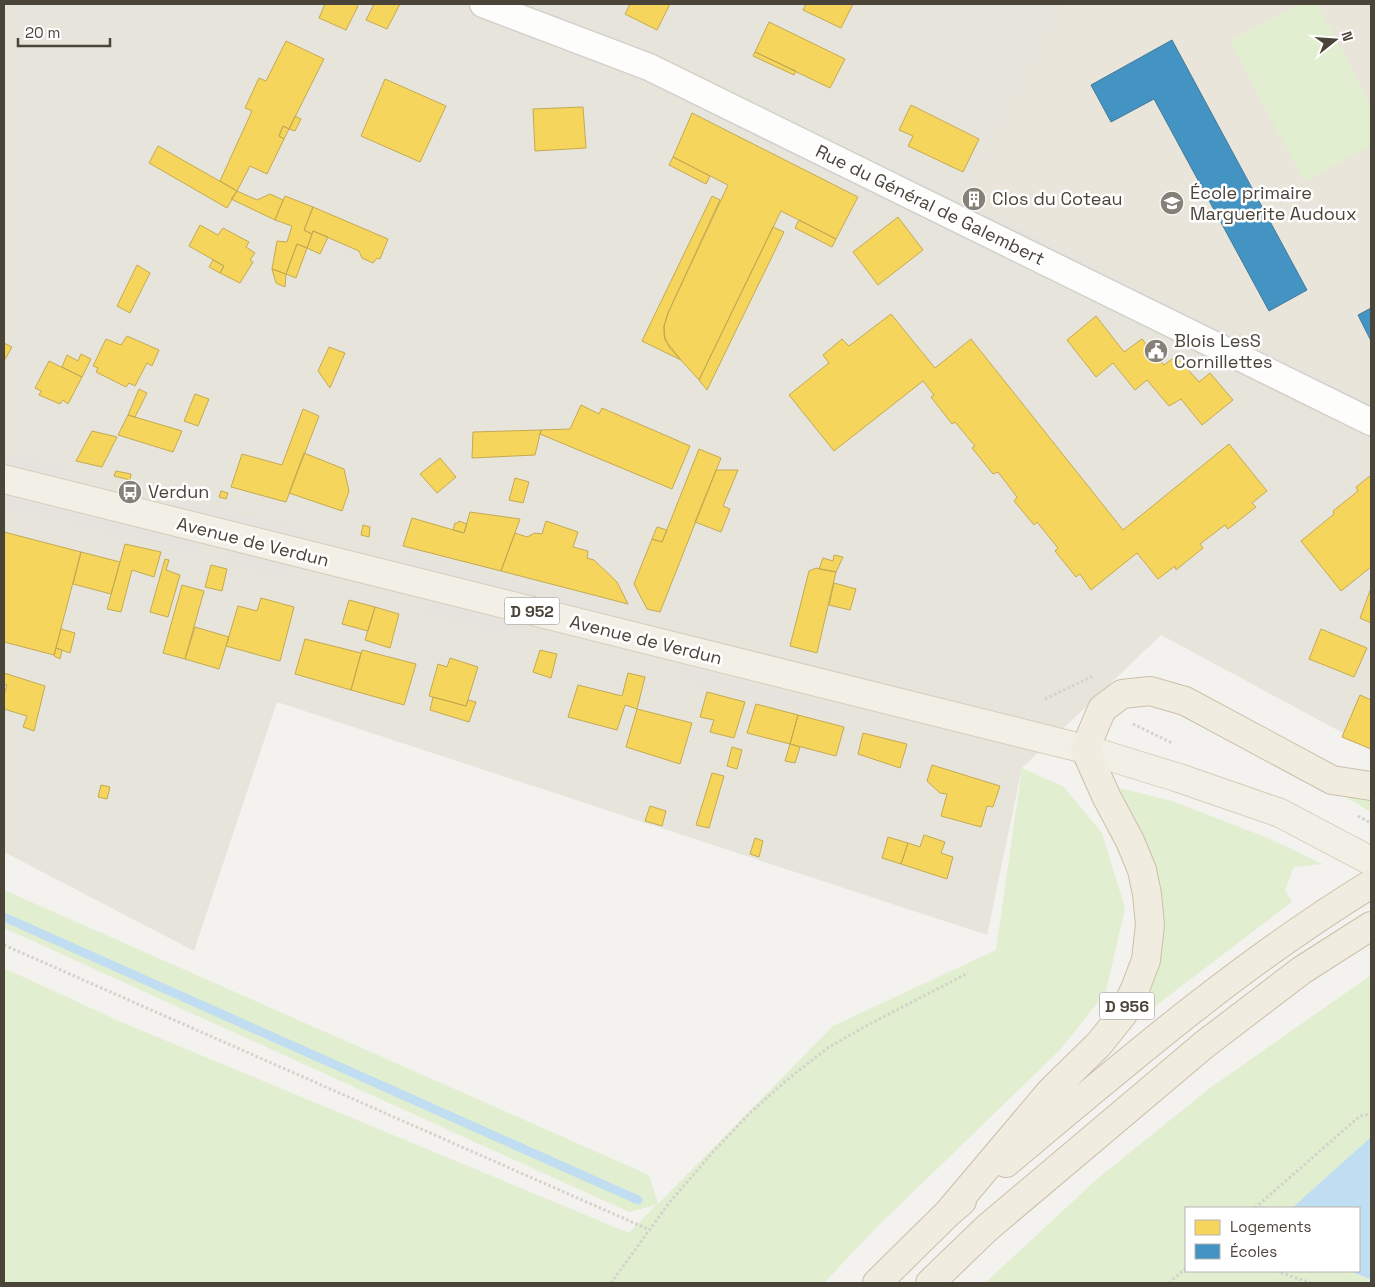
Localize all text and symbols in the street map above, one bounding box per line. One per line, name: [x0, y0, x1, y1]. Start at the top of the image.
scale bar: [18, 15, 110, 47]
north arrow: [1310, 15, 1360, 65]
text: 20 m: [25, 23, 60, 42]
text: N: [1337, 29, 1357, 43]
street label: Rue du Général de Galembert: [812, 139, 1048, 270]
place label: École primaire Marguerite Audoux: [1190, 181, 1357, 225]
building icon: Clos du Coteau: [961, 186, 987, 212]
place label: Clos du Coteau: [992, 187, 1123, 210]
school or university icon: École primaire Marguerite Audoux: [1159, 190, 1185, 216]
place label: Blois LesS Cornillettes: [1174, 329, 1273, 373]
public building icon: Blois LesS Cornillettes: [1143, 338, 1169, 364]
bus stop icon: Verdun: [117, 479, 143, 505]
place label: Verdun: [148, 480, 209, 503]
street label: Avenue de Verdun: [175, 511, 332, 572]
road number: D 952: [504, 598, 560, 624]
street label: Avenue de Verdun: [568, 609, 725, 670]
road number: D 956: [1100, 992, 1154, 1019]
legend: [1185, 1207, 1360, 1272]
text: Logements: [1230, 1217, 1312, 1236]
text: Écoles: [1230, 1242, 1277, 1261]

